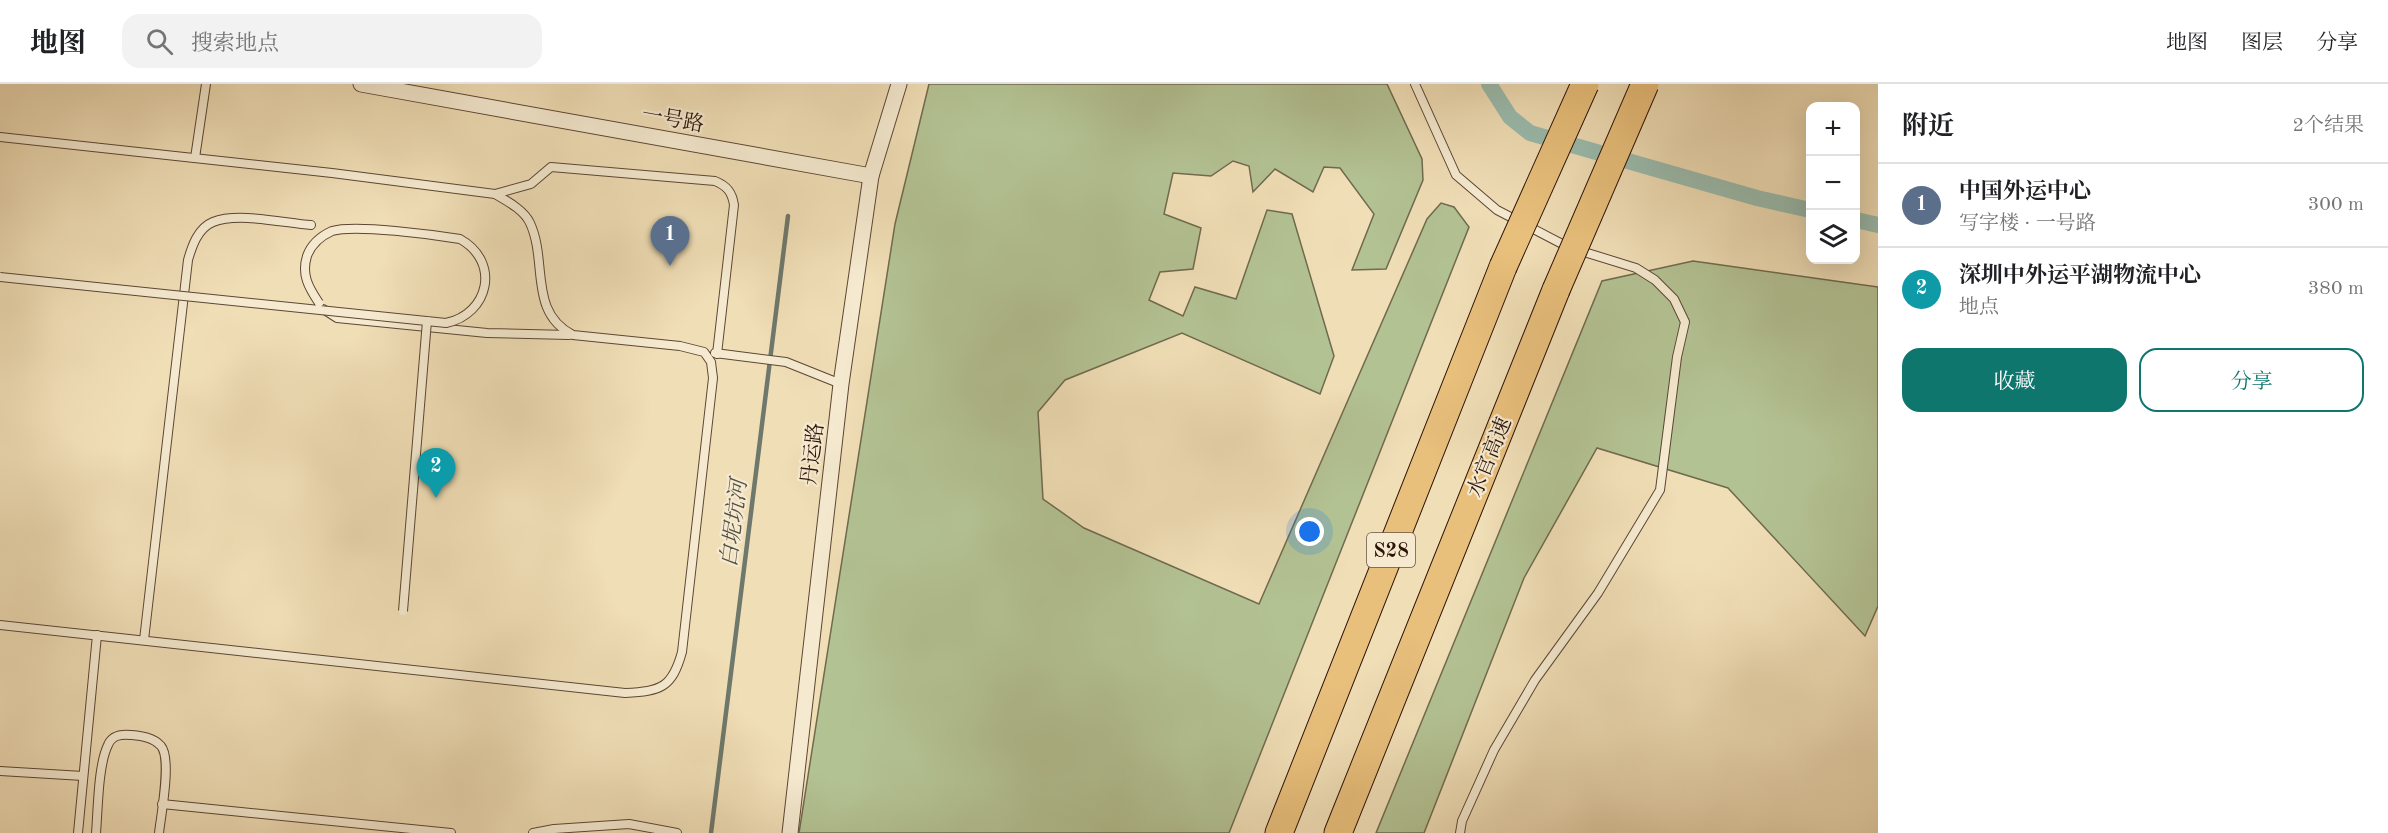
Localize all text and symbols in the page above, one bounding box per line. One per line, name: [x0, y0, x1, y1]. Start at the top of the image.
search box: [122, 14, 542, 68]
icon: search: [143, 25, 176, 58]
text: 地图: [30, 31, 86, 59]
text: 搜索地点: [191, 33, 279, 55]
text: 地图: [2166, 33, 2208, 54]
text: 图层: [2241, 33, 2283, 54]
text: 分享: [2316, 33, 2358, 54]
map controls: [1806, 102, 1860, 264]
button: +: [1806, 102, 1860, 156]
street label: 一号路: [640, 103, 706, 136]
text: 附近: [1902, 114, 1954, 140]
text: 2个结果: [2292, 116, 2364, 136]
button: −: [1806, 156, 1860, 210]
text: 中国外运中心: [1959, 181, 2091, 203]
text: 1: [1916, 195, 1927, 215]
text: 300 m: [2308, 195, 2364, 215]
button: layers: [1806, 210, 1860, 264]
text: 写字楼 · 一号路: [1959, 214, 2096, 234]
pin: 1: [650, 216, 690, 266]
text: 深圳中外运平湖物流中心: [1959, 265, 2201, 287]
text: 2: [1916, 279, 1927, 299]
text: 380 m: [2308, 279, 2364, 299]
text: 地点: [1959, 298, 1999, 318]
button: 收藏: [1902, 348, 2127, 412]
button: 分享: [2139, 348, 2364, 412]
street label: 水官高速: [1463, 414, 1516, 500]
street label: 丹运路: [797, 421, 828, 487]
pin: 2: [416, 448, 456, 498]
water label: 白坭坑河: [717, 474, 752, 568]
your location: [1295, 517, 1324, 546]
road number: S28: [1367, 533, 1415, 567]

